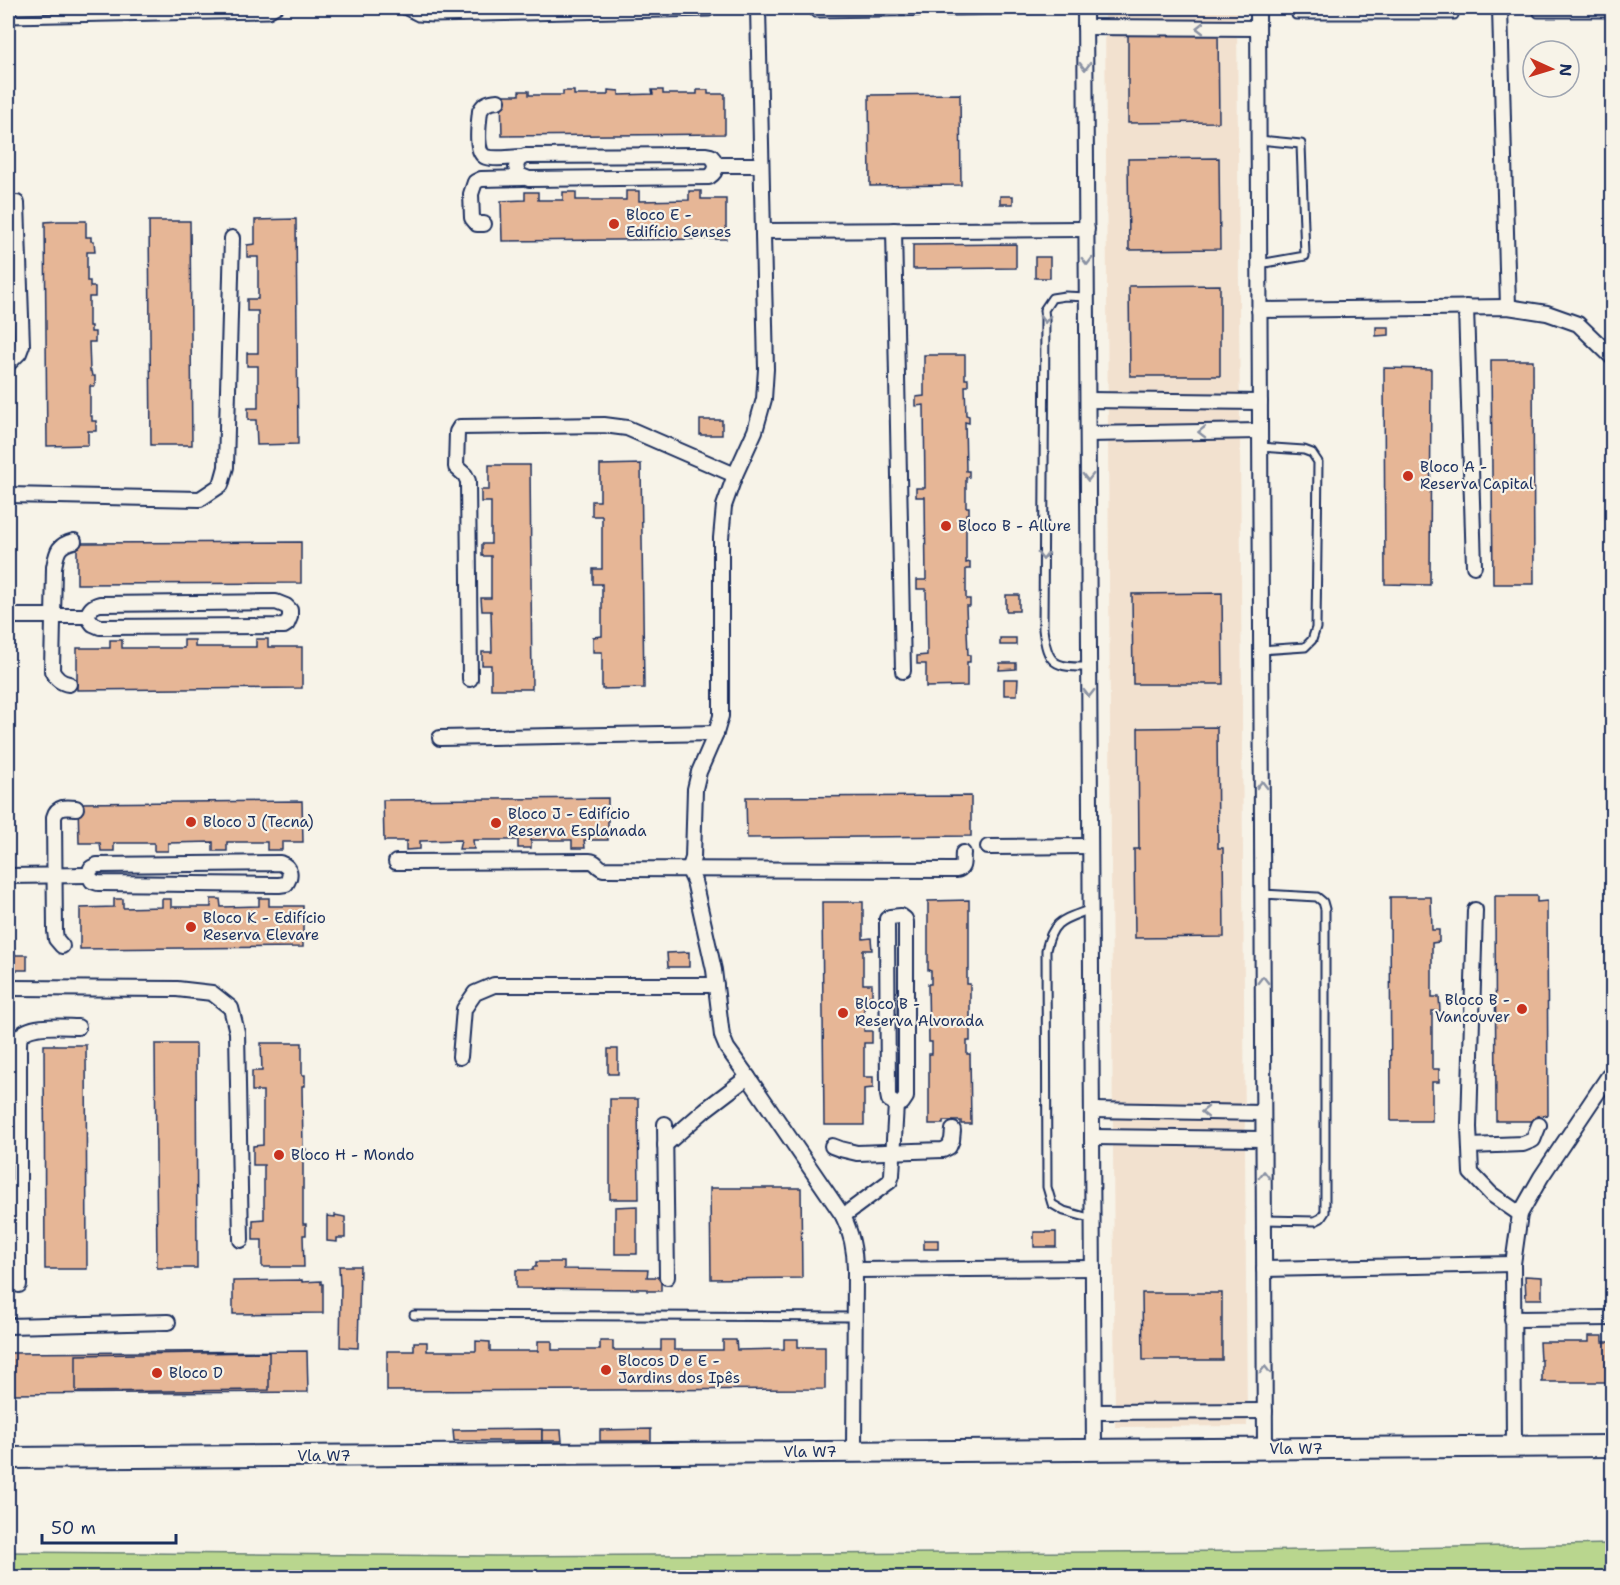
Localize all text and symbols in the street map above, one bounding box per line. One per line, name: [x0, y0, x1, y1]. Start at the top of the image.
one-way arrow: [1195, 22, 1204, 34]
north arrow: [1521, 39, 1581, 99]
one-way arrow: [1079, 61, 1092, 70]
text: N: [1555, 63, 1576, 77]
place label: Bloco E - Edifício Senses: [626, 205, 731, 242]
marker: Bloco E - Edifício Senses: [607, 217, 621, 231]
one-way arrow: [1081, 256, 1093, 265]
one-way arrow: [1039, 315, 1051, 324]
one-way arrow: [1197, 426, 1206, 439]
place label: Bloco A - Reserva Capital: [1420, 457, 1534, 494]
marker: Bloco A - Reserva Capital: [1401, 469, 1415, 483]
one-way arrow: [1082, 472, 1094, 481]
place label: Bloco B - Allure: [958, 516, 1071, 536]
marker: Bloco B - Allure: [939, 519, 953, 533]
one-way arrow: [1037, 552, 1049, 561]
one-way arrow: [1083, 688, 1095, 697]
one-way arrow: [1256, 780, 1268, 789]
place label: Bloco J - Edifício Reserva Esplanada: [508, 804, 647, 841]
place label: Bloco J (Tecna): [203, 812, 314, 832]
marker: Bloco J (Tecna): [184, 815, 198, 829]
marker: Bloco J - Edifício Reserva Esplanada: [489, 816, 503, 830]
place label: Bloco K - Edifício Reserva Elevare: [203, 908, 326, 945]
marker: Bloco K - Edifício Reserva Elevare: [184, 920, 198, 934]
one-way arrow: [1257, 975, 1269, 984]
place label: Bloco B - Vancouver: [1435, 990, 1510, 1027]
place label: Bloco B - Reserva Alvorada: [855, 994, 985, 1031]
marker: Bloco B - Vancouver: [1515, 1002, 1529, 1016]
marker: Bloco B - Reserva Alvorada: [836, 1006, 850, 1020]
one-way arrow: [1200, 1106, 1209, 1118]
place label: Bloco H - Mondo: [291, 1145, 414, 1165]
marker: Bloco H - Mondo: [272, 1148, 286, 1162]
one-way arrow: [1258, 1170, 1270, 1179]
place label: Blocos D e E - Jardins dos Ipês: [618, 1351, 740, 1388]
place label: Bloco D: [169, 1363, 223, 1383]
marker: Blocos D e E - Jardins dos Ipês: [599, 1363, 613, 1377]
one-way arrow: [1259, 1365, 1271, 1374]
marker: Bloco D: [150, 1366, 164, 1380]
street label: Vla W7: [1269, 1439, 1323, 1459]
street label: Vla W7: [783, 1442, 837, 1462]
street label: Vla W7: [297, 1446, 351, 1466]
scale bar: [42, 1507, 176, 1545]
text: 50 m: [51, 1516, 96, 1540]

